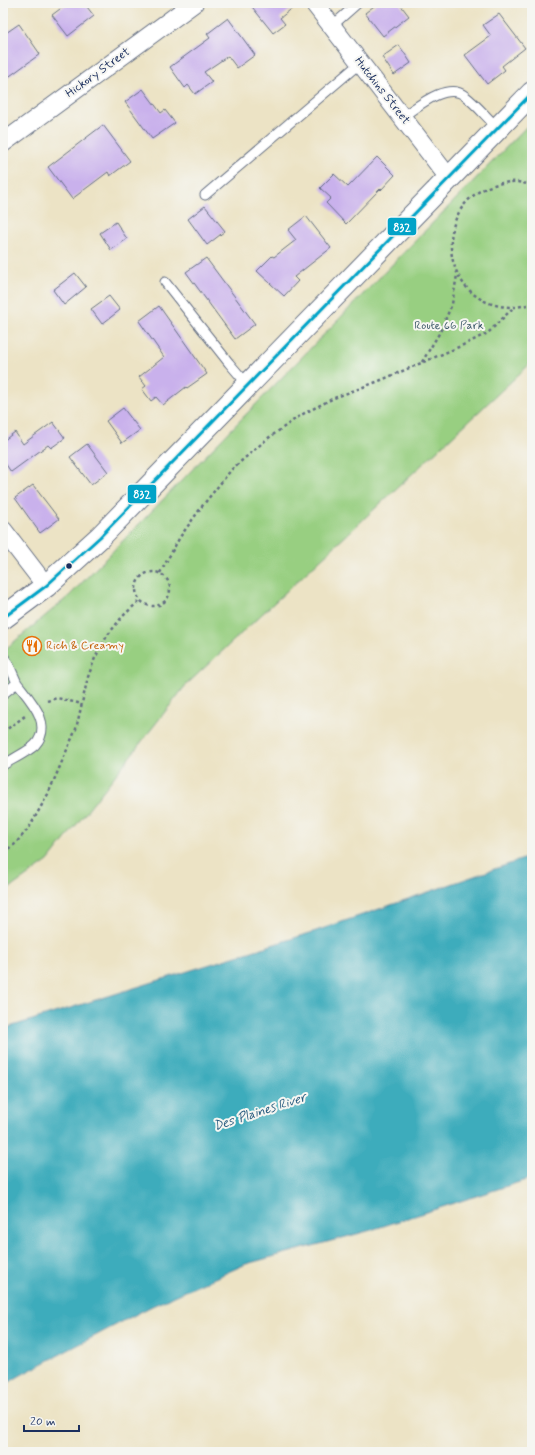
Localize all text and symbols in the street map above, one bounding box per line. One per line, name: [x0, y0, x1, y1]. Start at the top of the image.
street label: Hickory Street: [63, 44, 134, 102]
street label: Hutchins Street: [351, 54, 414, 128]
line badge: 832: [387, 217, 417, 236]
text: 832: [393, 221, 411, 235]
park label: Route 66 Park: [414, 318, 484, 334]
line badge: 832: [127, 484, 157, 504]
text: 832: [133, 488, 151, 502]
unlabelled marker: [64, 561, 74, 571]
restaurant icon: Rich & Creamy: [21, 635, 43, 657]
place label: Rich & Creamy: [46, 638, 124, 654]
water label: Des Plaines River: [212, 1088, 310, 1135]
scale bar: [24, 1407, 79, 1433]
text: 20 m: [30, 1414, 56, 1430]

